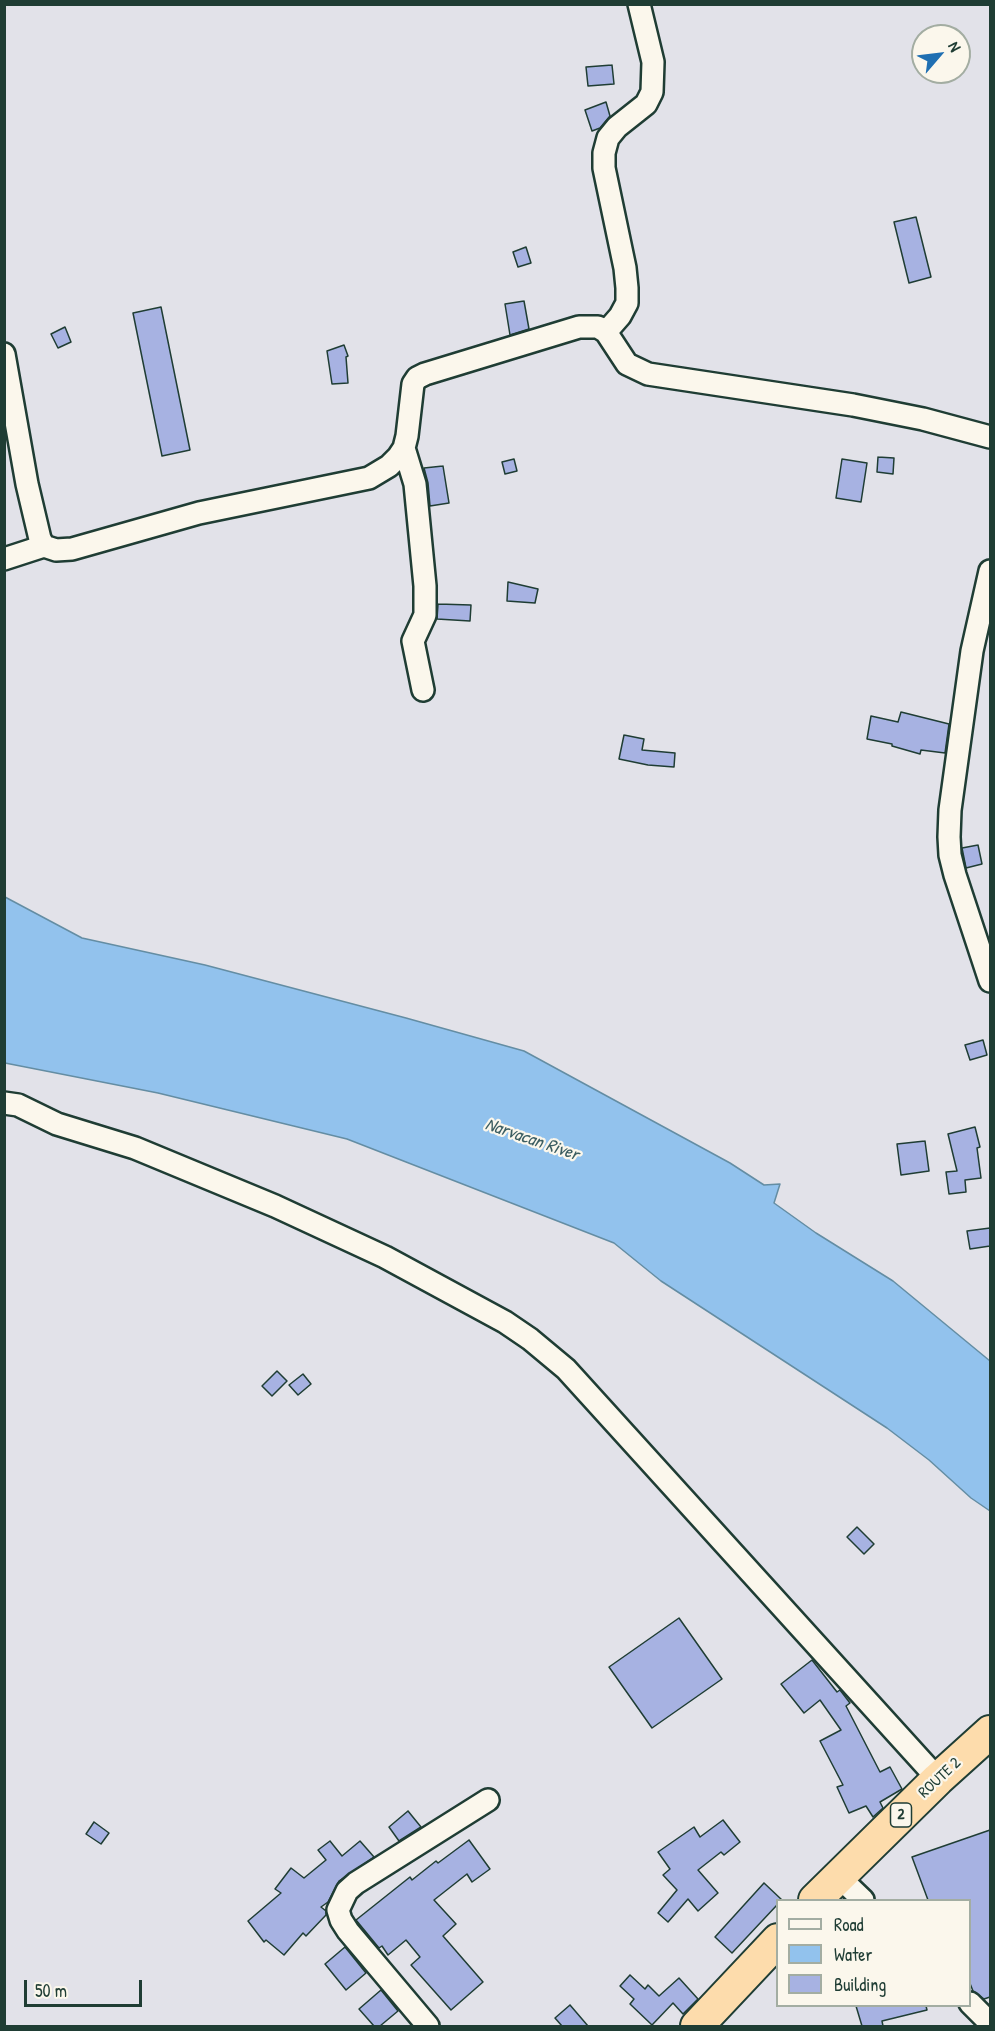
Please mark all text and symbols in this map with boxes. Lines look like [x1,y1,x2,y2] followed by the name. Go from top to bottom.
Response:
[911,24,971,84] north arrow
[943,38,967,55] text: N
[482,1114,582,1166] water label: Narvacan River
[915,1754,965,1802] street label: ROUTE 2
[890,1803,912,1827] road number: 2
[776,1899,971,2007] legend
[834,1912,864,1937] text: Road
[834,1942,872,1967] text: Water
[27,1968,146,2006] scale bar
[834,1972,886,1997] text: Building
[35,1978,67,2003] text: 50 m

